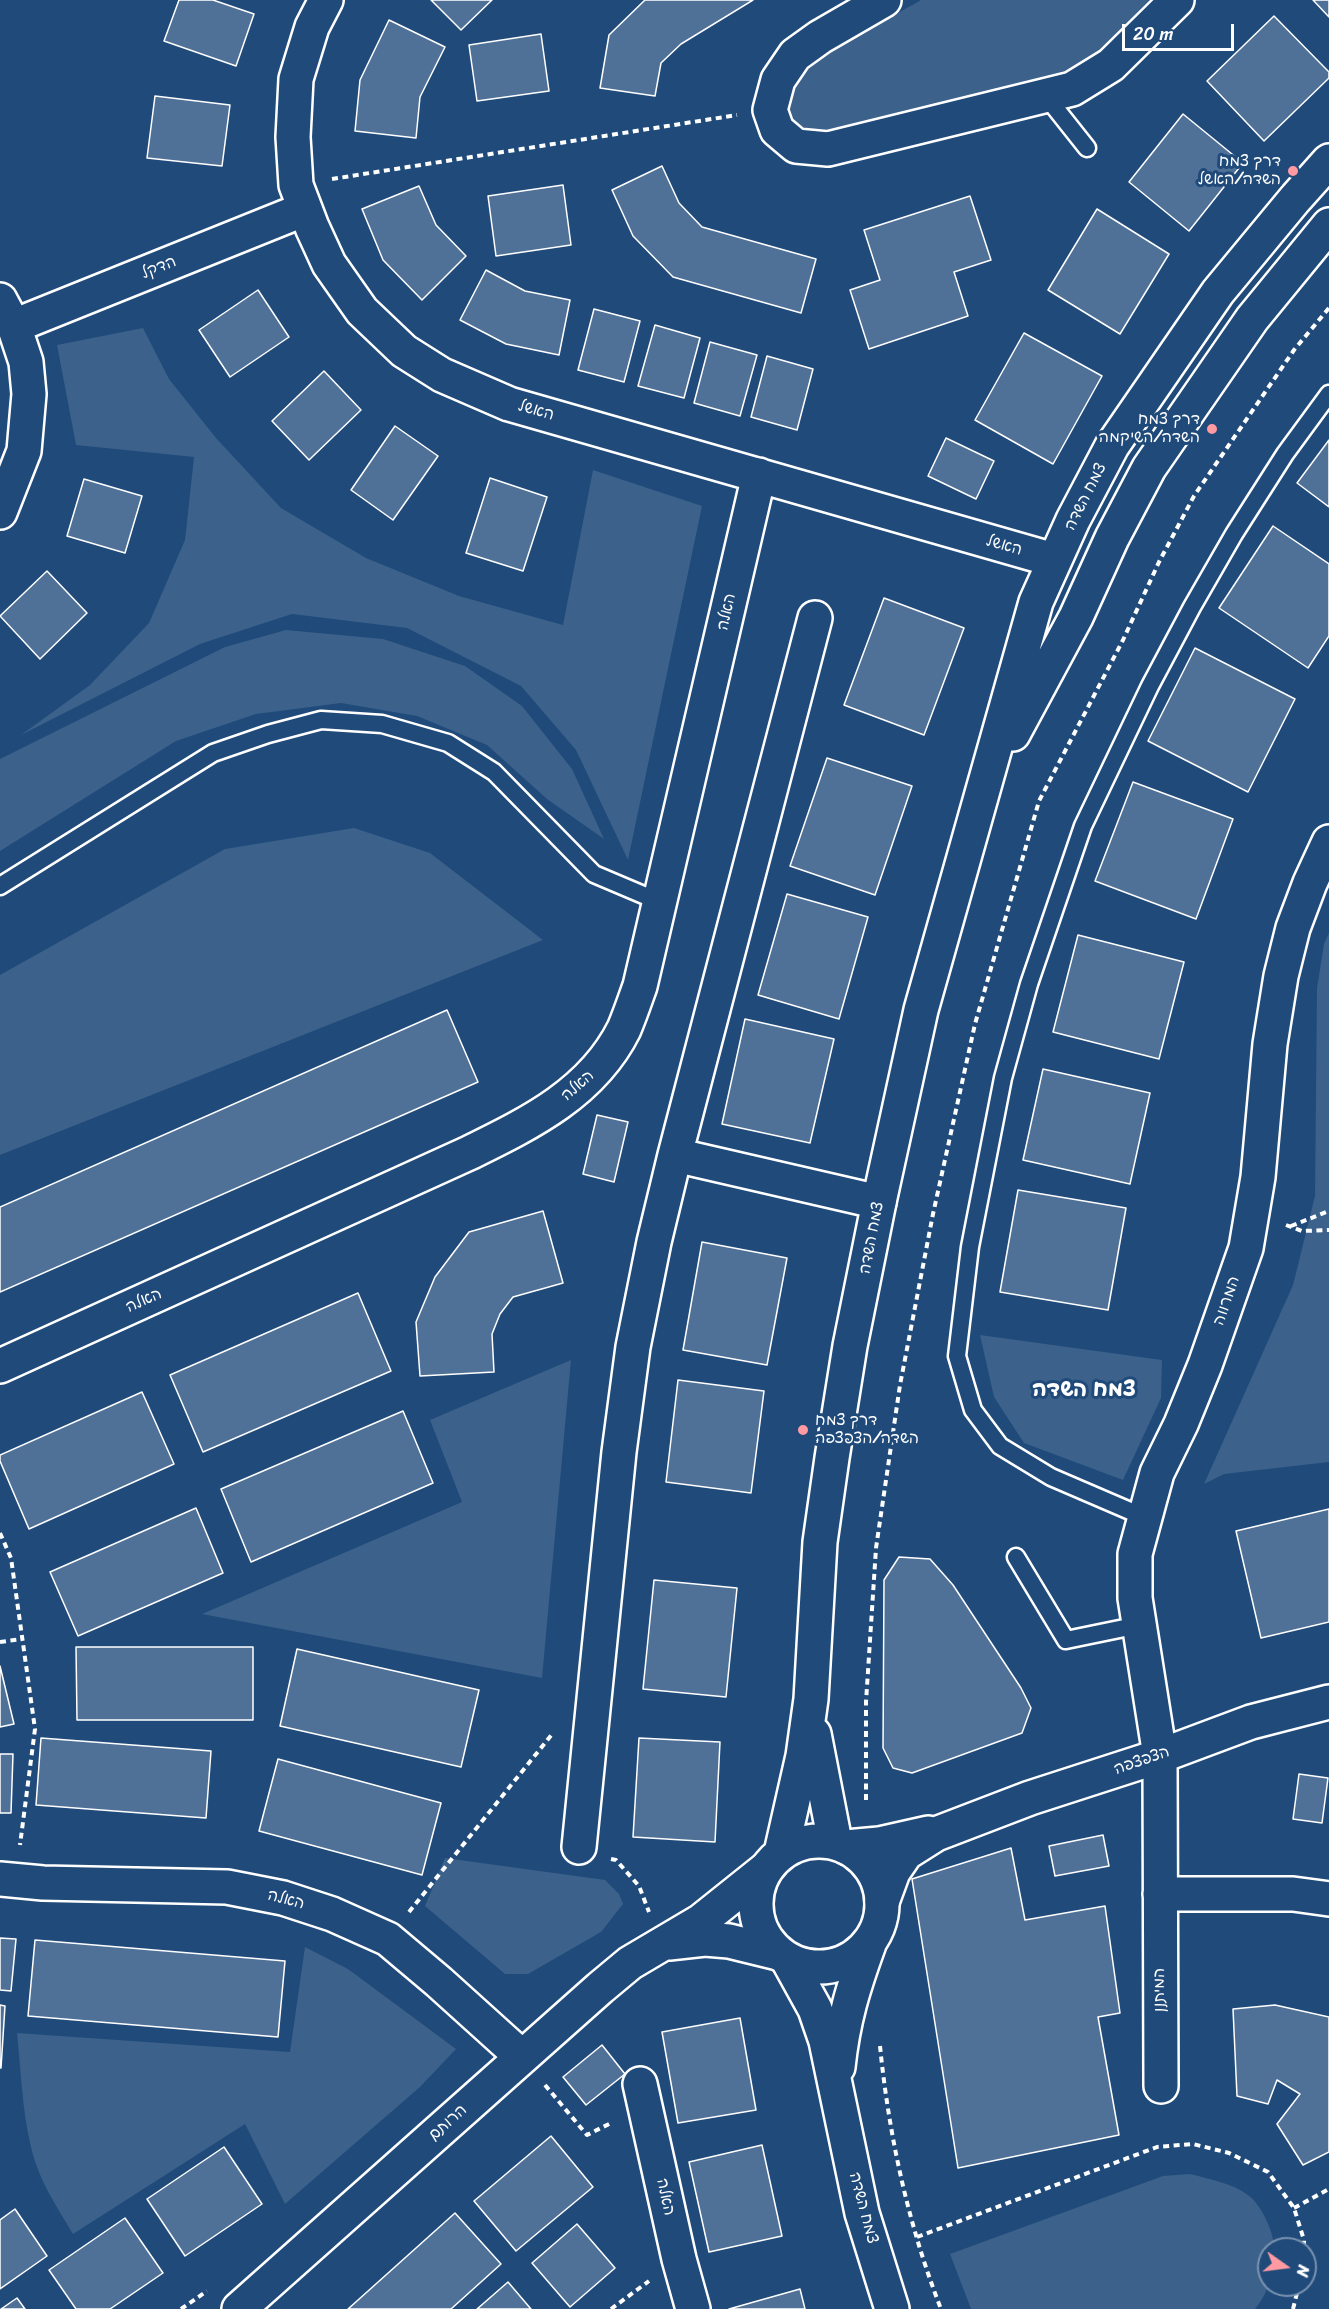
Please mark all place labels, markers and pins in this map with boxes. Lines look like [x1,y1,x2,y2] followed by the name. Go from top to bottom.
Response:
[1198,152,1281,190] place label: דרך צמח השדה/האשל
[1286,164,1300,178] marker: דרך צמח השדה/האשל
[1099,410,1200,448] place label: דרך צמח השדה/השיקמה
[1205,422,1219,436] marker: דרך צמח השדה/השיקמה
[815,1411,919,1449] place label: דרך צמח השדה/הצפצפה
[796,1423,810,1437] marker: דרך צמח השדה/הצפצפה

